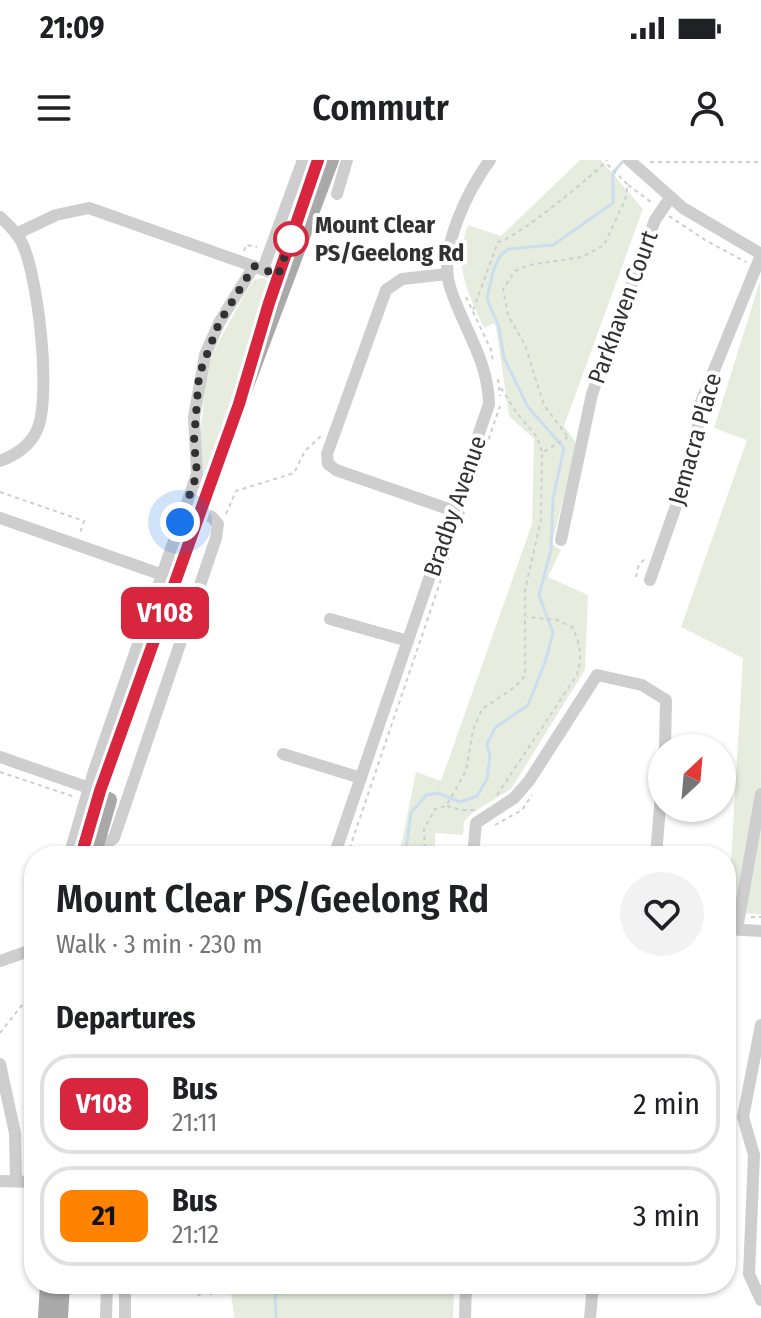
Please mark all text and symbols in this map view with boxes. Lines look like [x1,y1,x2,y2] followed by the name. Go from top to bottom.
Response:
[40,10,105,46] text: 21:09
[32,86,76,130] icon: menu
[312,86,449,130] text: Commutr
[685,86,729,130] icon: person
[315,211,464,267] place label: Mount Clear PS/Geelong Rd
[274,222,308,256] marker: Mount Clear PS/Geelong Rd
[582,227,664,387] street label: Parkhaven Court
[663,370,727,508] street label: Jemacra Place
[418,432,492,580] street label: Bradby Avenue
[160,502,200,542] your location
[109,587,221,639] line badge: V108
[137,596,193,629] text: V108
[648,734,736,822] north arrow
[648,734,736,822] map controls
[620,872,704,956] button: heart
[56,876,489,922] text: Mount Clear PS/Geelong Rd
[56,929,263,960] text: Walk · 3 min · 230 m
[56,1000,196,1036] text: Departures
[172,1071,218,1107] text: Bus
[633,1086,700,1122] text: 2 min
[76,1087,132,1120] text: V108
[172,1107,217,1138] text: 21:11
[172,1183,217,1219] text: Bus
[633,1198,700,1234] text: 3 min
[92,1199,116,1232] text: 21
[172,1219,219,1250] text: 21:12

